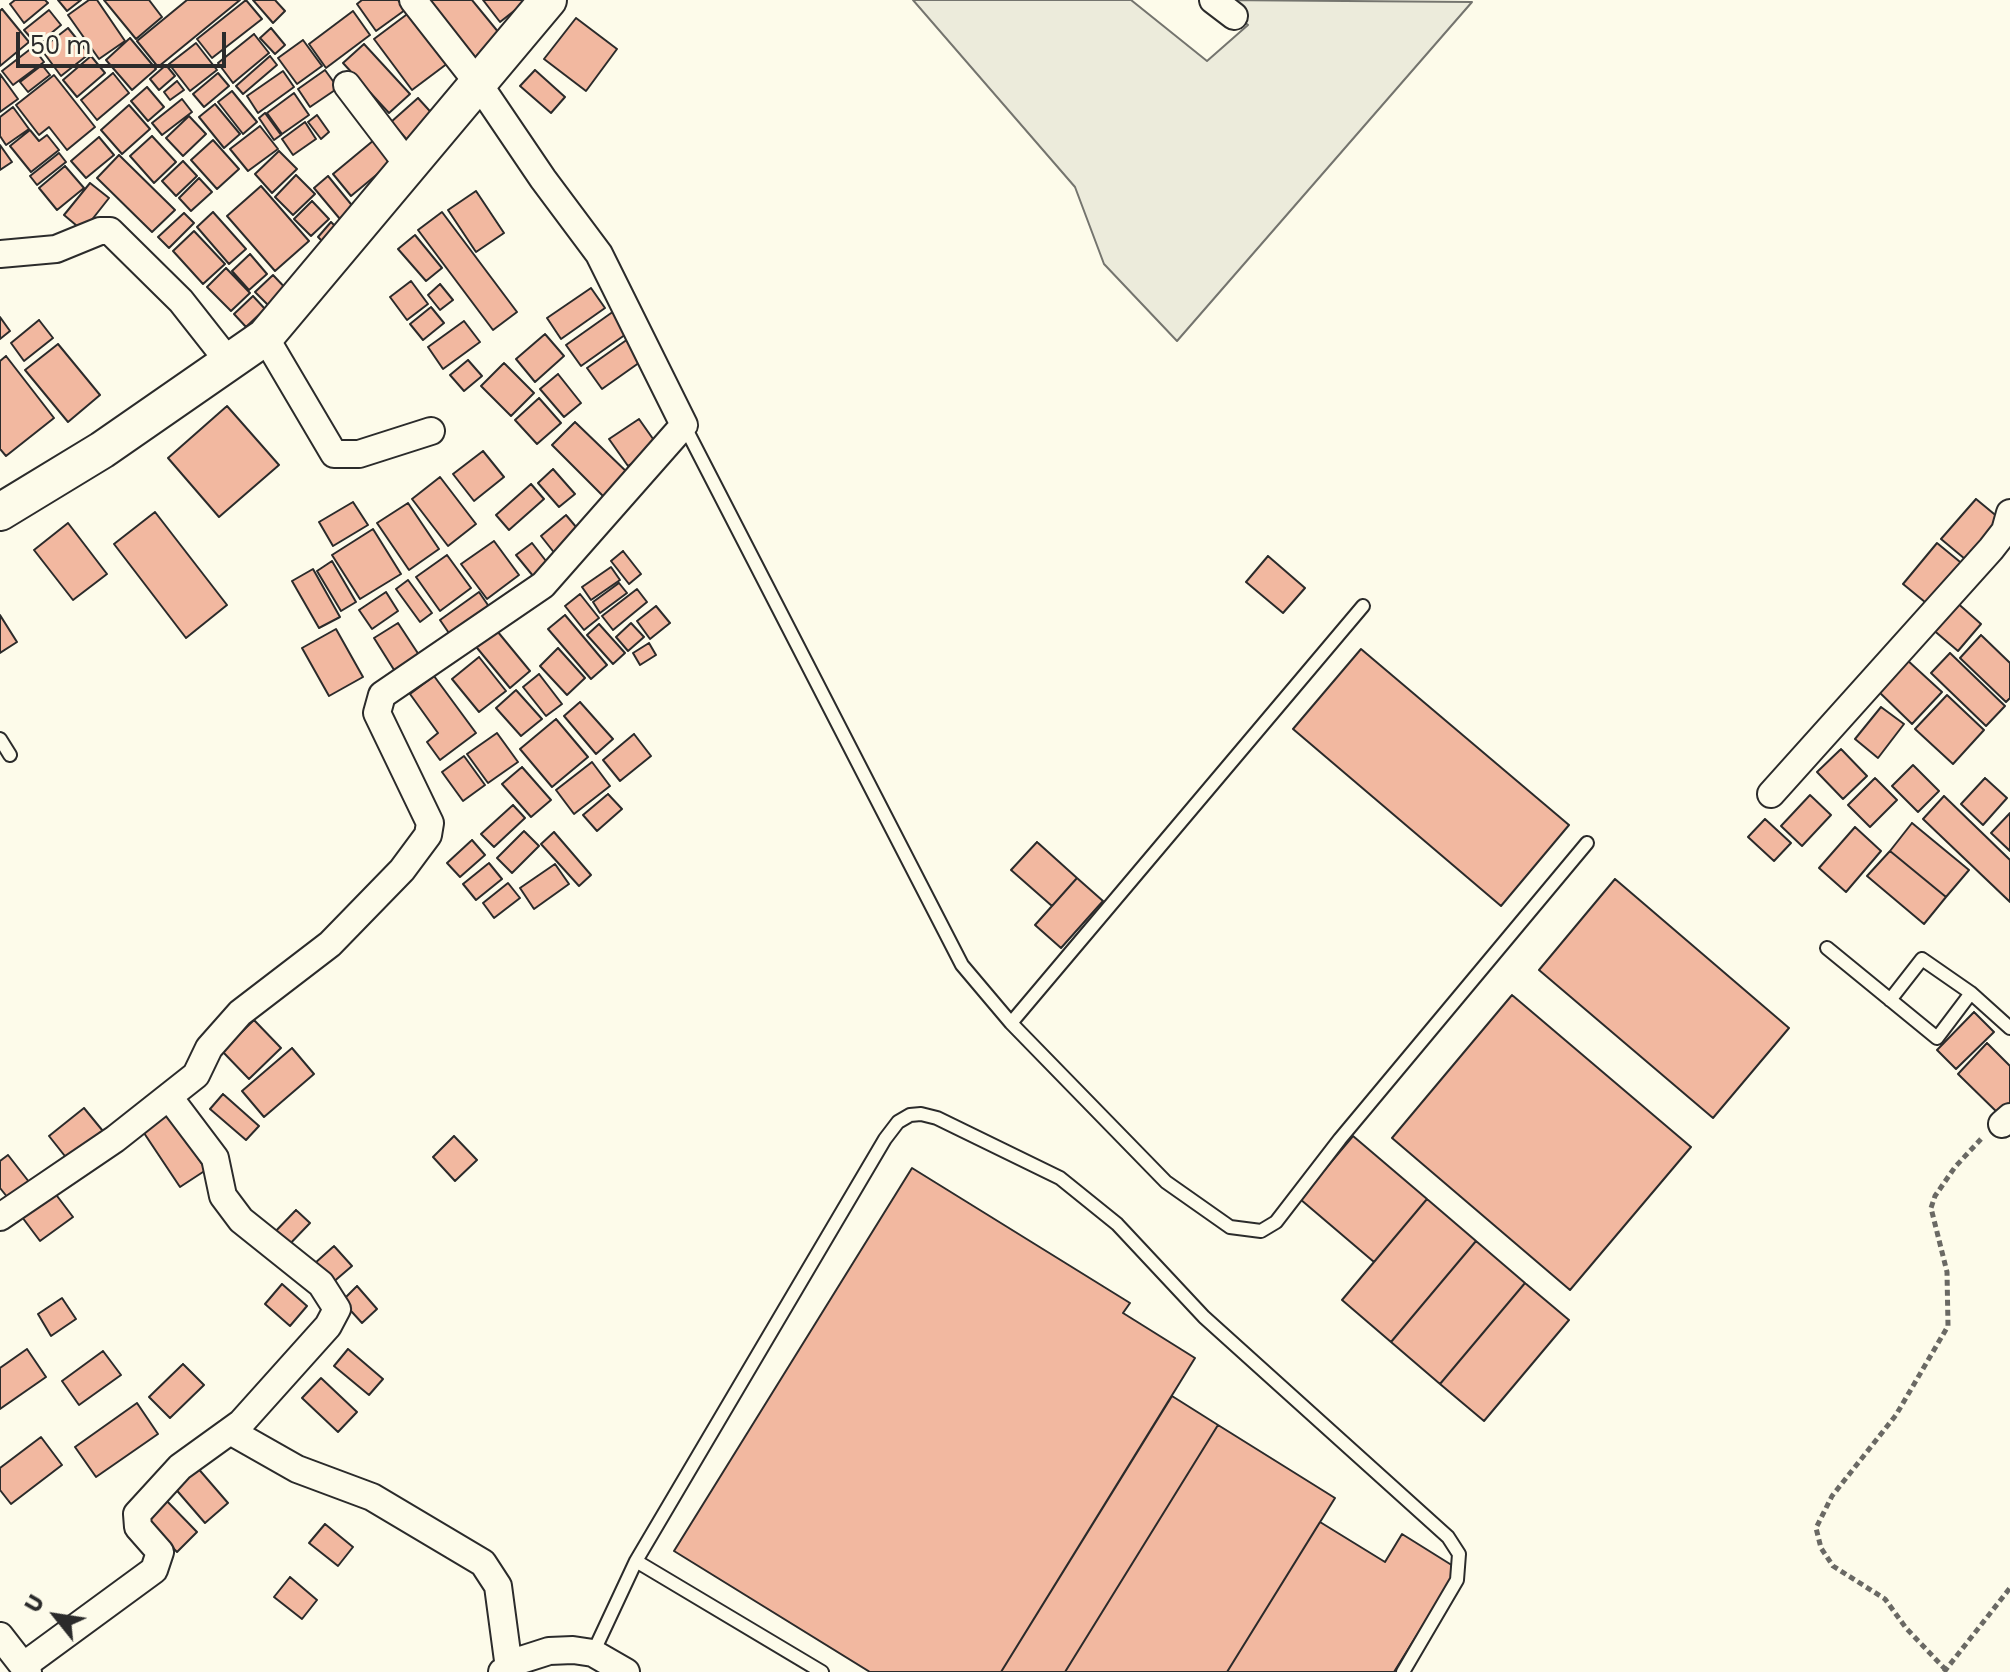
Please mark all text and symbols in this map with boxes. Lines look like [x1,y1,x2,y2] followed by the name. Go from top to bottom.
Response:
[20,16,230,66] scale bar
[30,29,91,62] text: 50 m
[16,1576,96,1656] north arrow
[17,1589,52,1618] text: U

